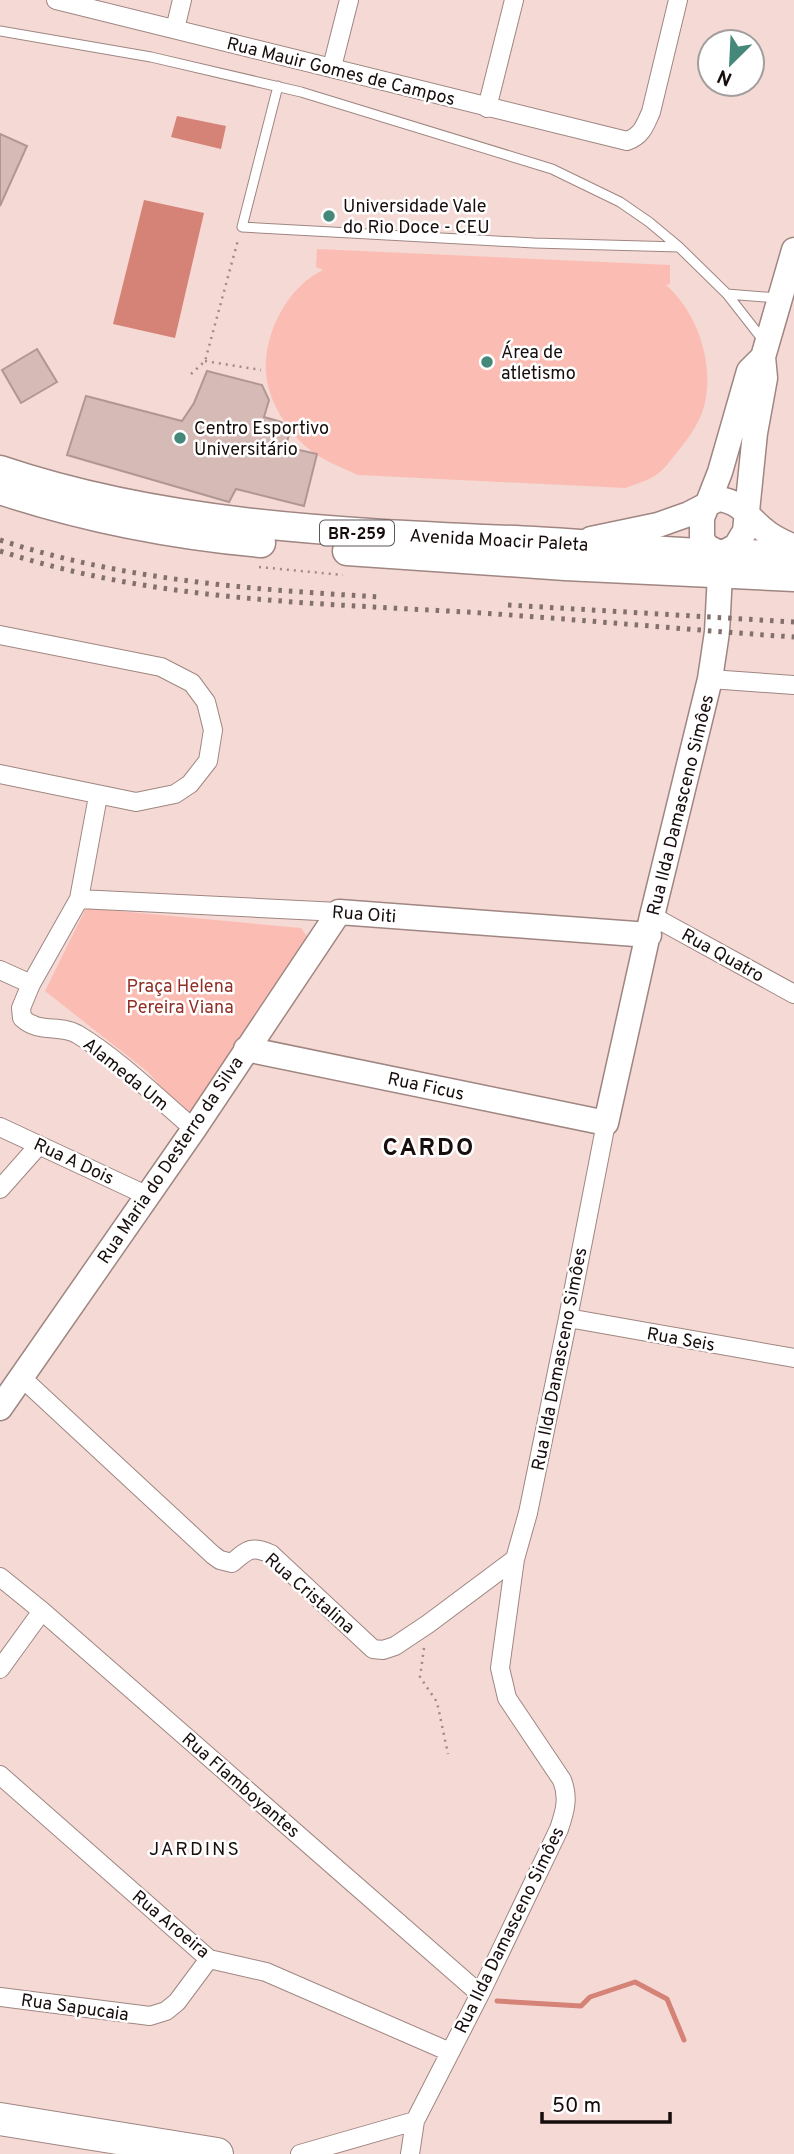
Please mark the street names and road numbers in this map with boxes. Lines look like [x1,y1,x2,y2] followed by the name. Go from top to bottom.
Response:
[224,33,457,112] street label: Rua Mauir Gomes de Campos
[320,520,394,546] road number: BR-259
[409,525,589,558] street label: Avenida Moacir Paleta
[643,692,720,918] street label: Rua Ilda Damasceno Simôes
[331,902,397,929] street label: Rua Oiti
[677,924,768,988] street label: Rua Quatro
[78,1034,173,1117] street label: Alameda Um
[93,1053,249,1269] street label: Rua Maria do Desterro da Silva
[385,1068,466,1107] street label: Rua Ficus
[30,1134,117,1191] street label: Rua A Dois
[528,1246,593,1473] street label: Rua Ilda Damasceno Simôes
[645,1323,717,1358] street label: Rua Seis
[259,1549,359,1640] street label: Rua Cristalina
[176,1729,304,1844] street label: Rua Flamboyantes
[450,1824,570,2038] street label: Rua Ilda Damasceno Simôes
[126,1886,214,1964] street label: Rua Aroeira
[19,1990,130,2027] street label: Rua Sapucaia

